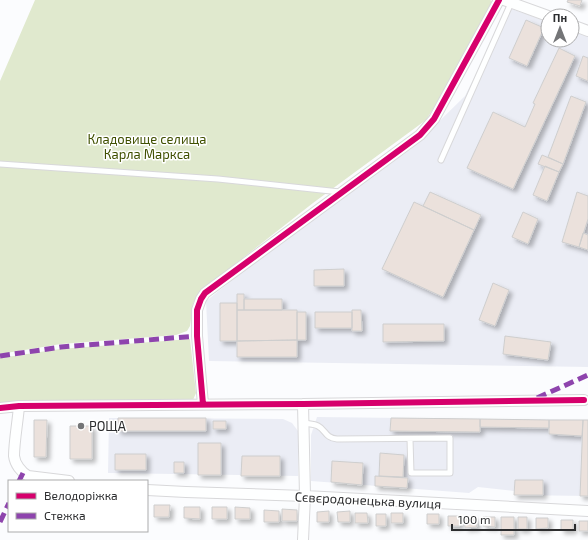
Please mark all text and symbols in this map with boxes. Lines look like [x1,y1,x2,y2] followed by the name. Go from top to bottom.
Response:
[540,8,580,48] north arrow
[553,11,567,24] text: Пн
[87,131,207,162] park label: Кладовище селища Карла Маркса
[89,418,126,434] place label: РОЩА
[76,421,86,431] marker: РОЩА
[8,480,148,532] legend
[44,488,118,502] text: Велодоріжка
[294,488,442,512] street label: Сєвєродонецька вулиця
[452,506,575,532] scale bar
[44,508,86,522] text: Стежка
[458,512,490,526] text: 100 m

